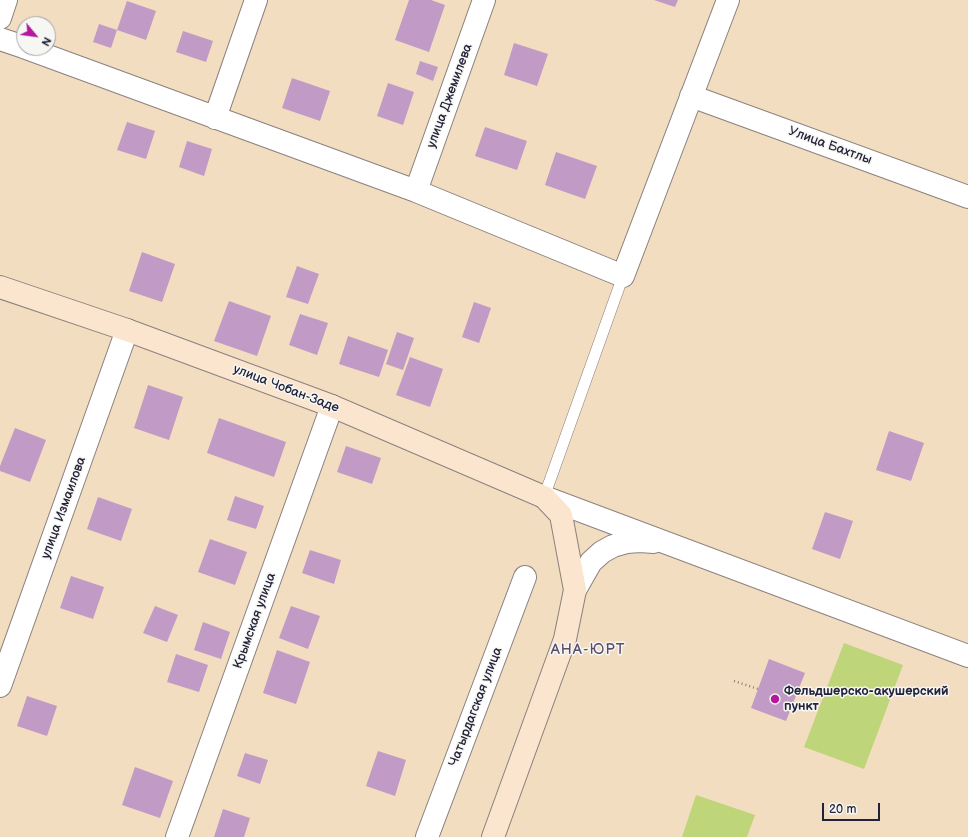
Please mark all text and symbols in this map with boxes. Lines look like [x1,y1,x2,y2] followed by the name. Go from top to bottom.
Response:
[16,16,56,56] north arrow
[38,35,54,48] text: N
[424,42,476,150] street label: улица Джемилева
[786,124,874,168] street label: Улица Бахтлы
[231,362,341,416] street label: улица Чобан-Заде
[38,455,90,561] street label: улица Измаилова
[230,571,280,671] street label: Крымская улица
[551,641,625,659] district label: АНА-ЮРТ
[446,645,506,769] street label: Чатырдагская улица
[784,684,949,715] place label: Фельдшерско-акушерский пункт
[769,693,781,705] marker: Фельдшерско-акушерский пункт
[824,795,882,821] scale bar
[829,802,856,817] text: 20 m

